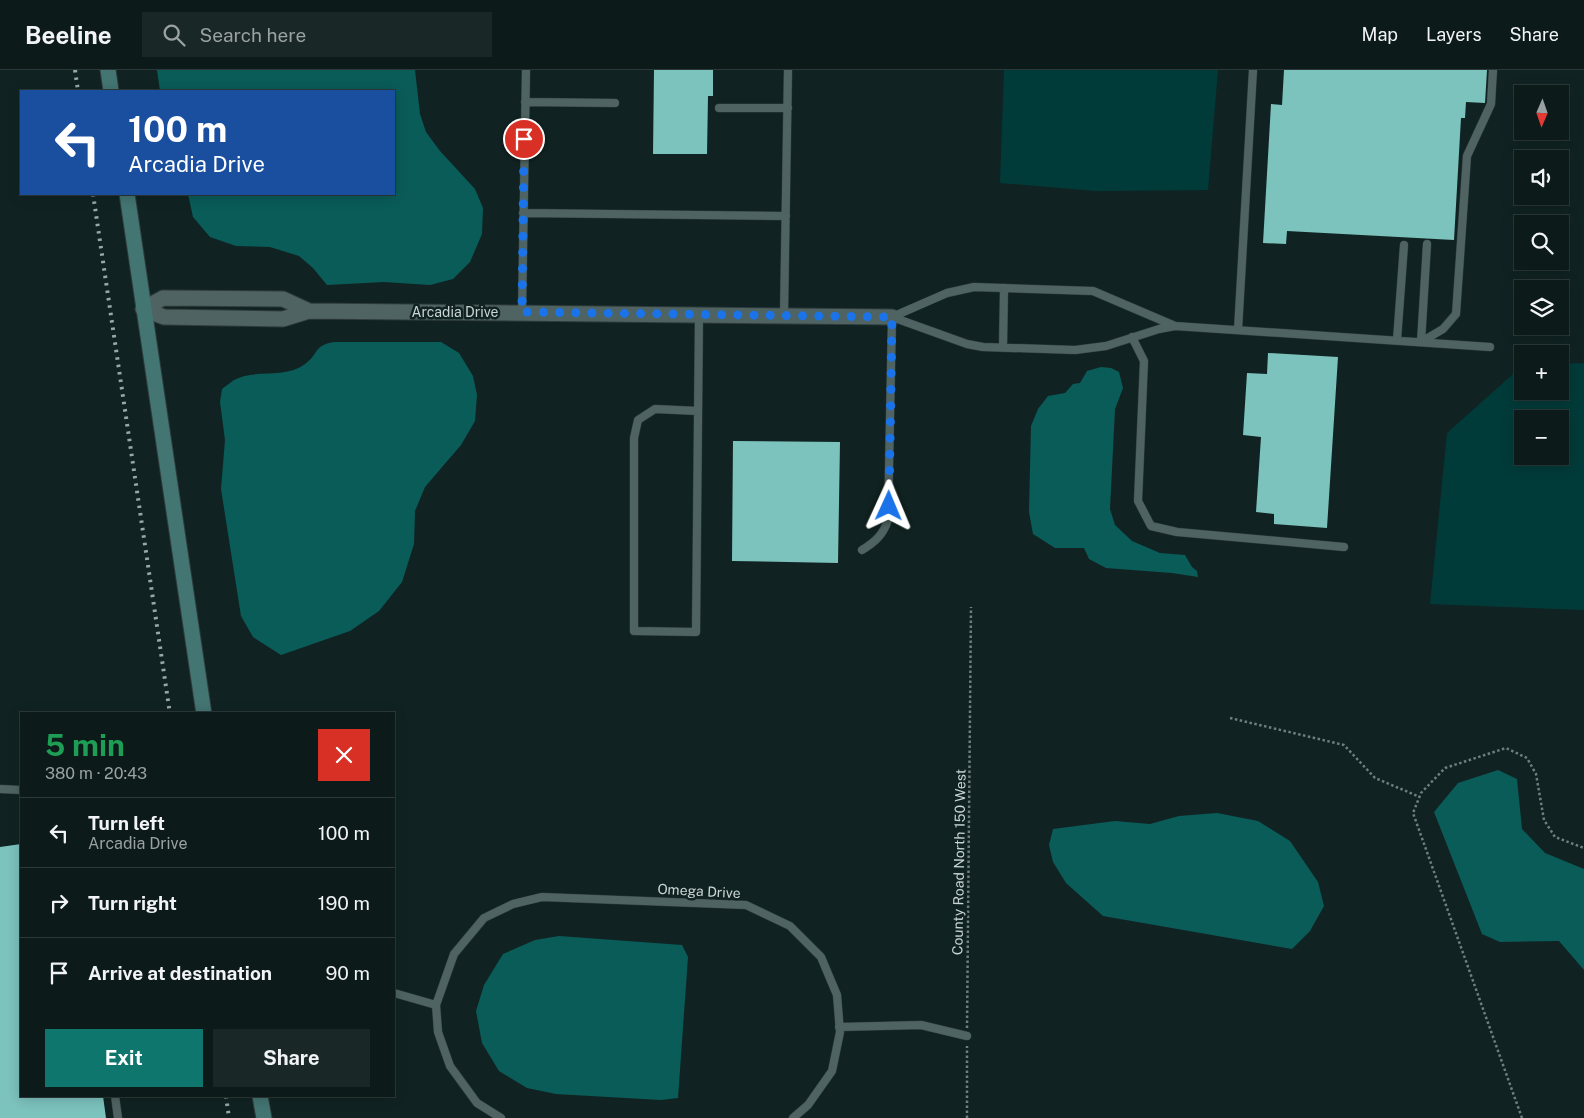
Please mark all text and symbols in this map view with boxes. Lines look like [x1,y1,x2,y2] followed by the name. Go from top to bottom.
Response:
[142,12,492,57] search box
[25,21,112,49] text: Beeline
[160,21,188,49] icon: search
[200,24,306,46] text: Search here
[1362,24,1398,45] text: Map
[1426,24,1482,45] text: Layers
[1510,24,1559,45] text: Share
[1514,85,1569,140] north arrow
[1514,85,1569,465] map controls
[128,109,227,150] text: 100 m
[45,110,110,175] icon: left
[503,118,545,160] pin
[510,125,538,153] icon: arrive
[1514,150,1569,205] button: sound
[128,151,265,177] text: Arcadia Drive
[1514,215,1569,270] button: search
[1514,280,1569,335] button: layers
[411,304,499,320] street label: Arcadia Drive
[1514,345,1569,400] button: +
[1514,410,1569,465] button: −
[862,479,914,531] position arrow
[45,727,125,763] text: 5 min
[318,729,370,781] button: close
[45,764,147,783] text: 380 m · 20:43
[949,769,969,955] street label: County Road North 150 West
[88,812,165,834] text: Turn left
[45,819,73,847] icon: left
[318,822,370,844] text: 100 m
[88,834,188,853] text: Arcadia Drive
[657,881,741,901] street label: Omega Drive
[45,889,73,917] icon: right
[88,892,177,914] text: Turn right
[318,892,370,914] text: 190 m
[45,959,73,987] icon: arrive
[88,962,272,984] text: Arrive at destination
[326,962,370,984] text: 90 m
[45,1029,203,1087] button: Exit
[213,1029,370,1087] button: Share

